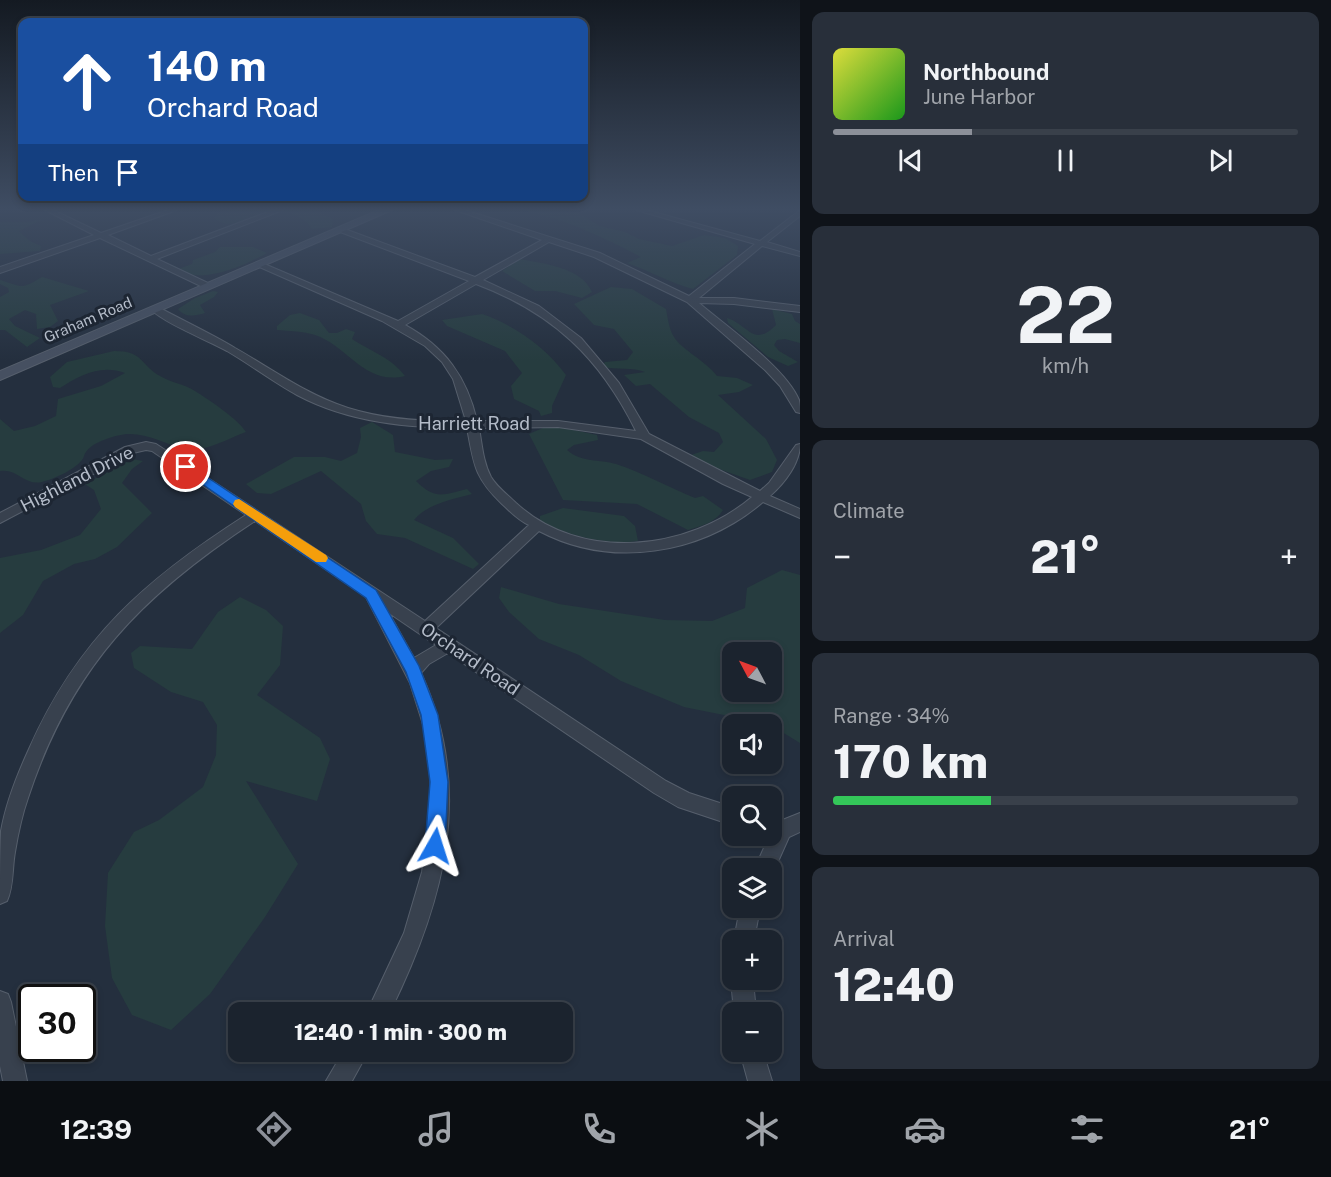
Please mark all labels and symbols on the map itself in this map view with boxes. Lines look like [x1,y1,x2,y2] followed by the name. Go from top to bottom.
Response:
[41,293,134,346] street label: Graham Road
[418,413,530,434] street label: Harriett Road
[17,441,137,516] street label: Highland Drive
[160,441,211,492] pin
[417,618,524,699] street label: Orchard Road
[722,642,782,702] north arrow
[403,814,467,878] position arrow
[18,984,96,1062] speed limit sign: 30

